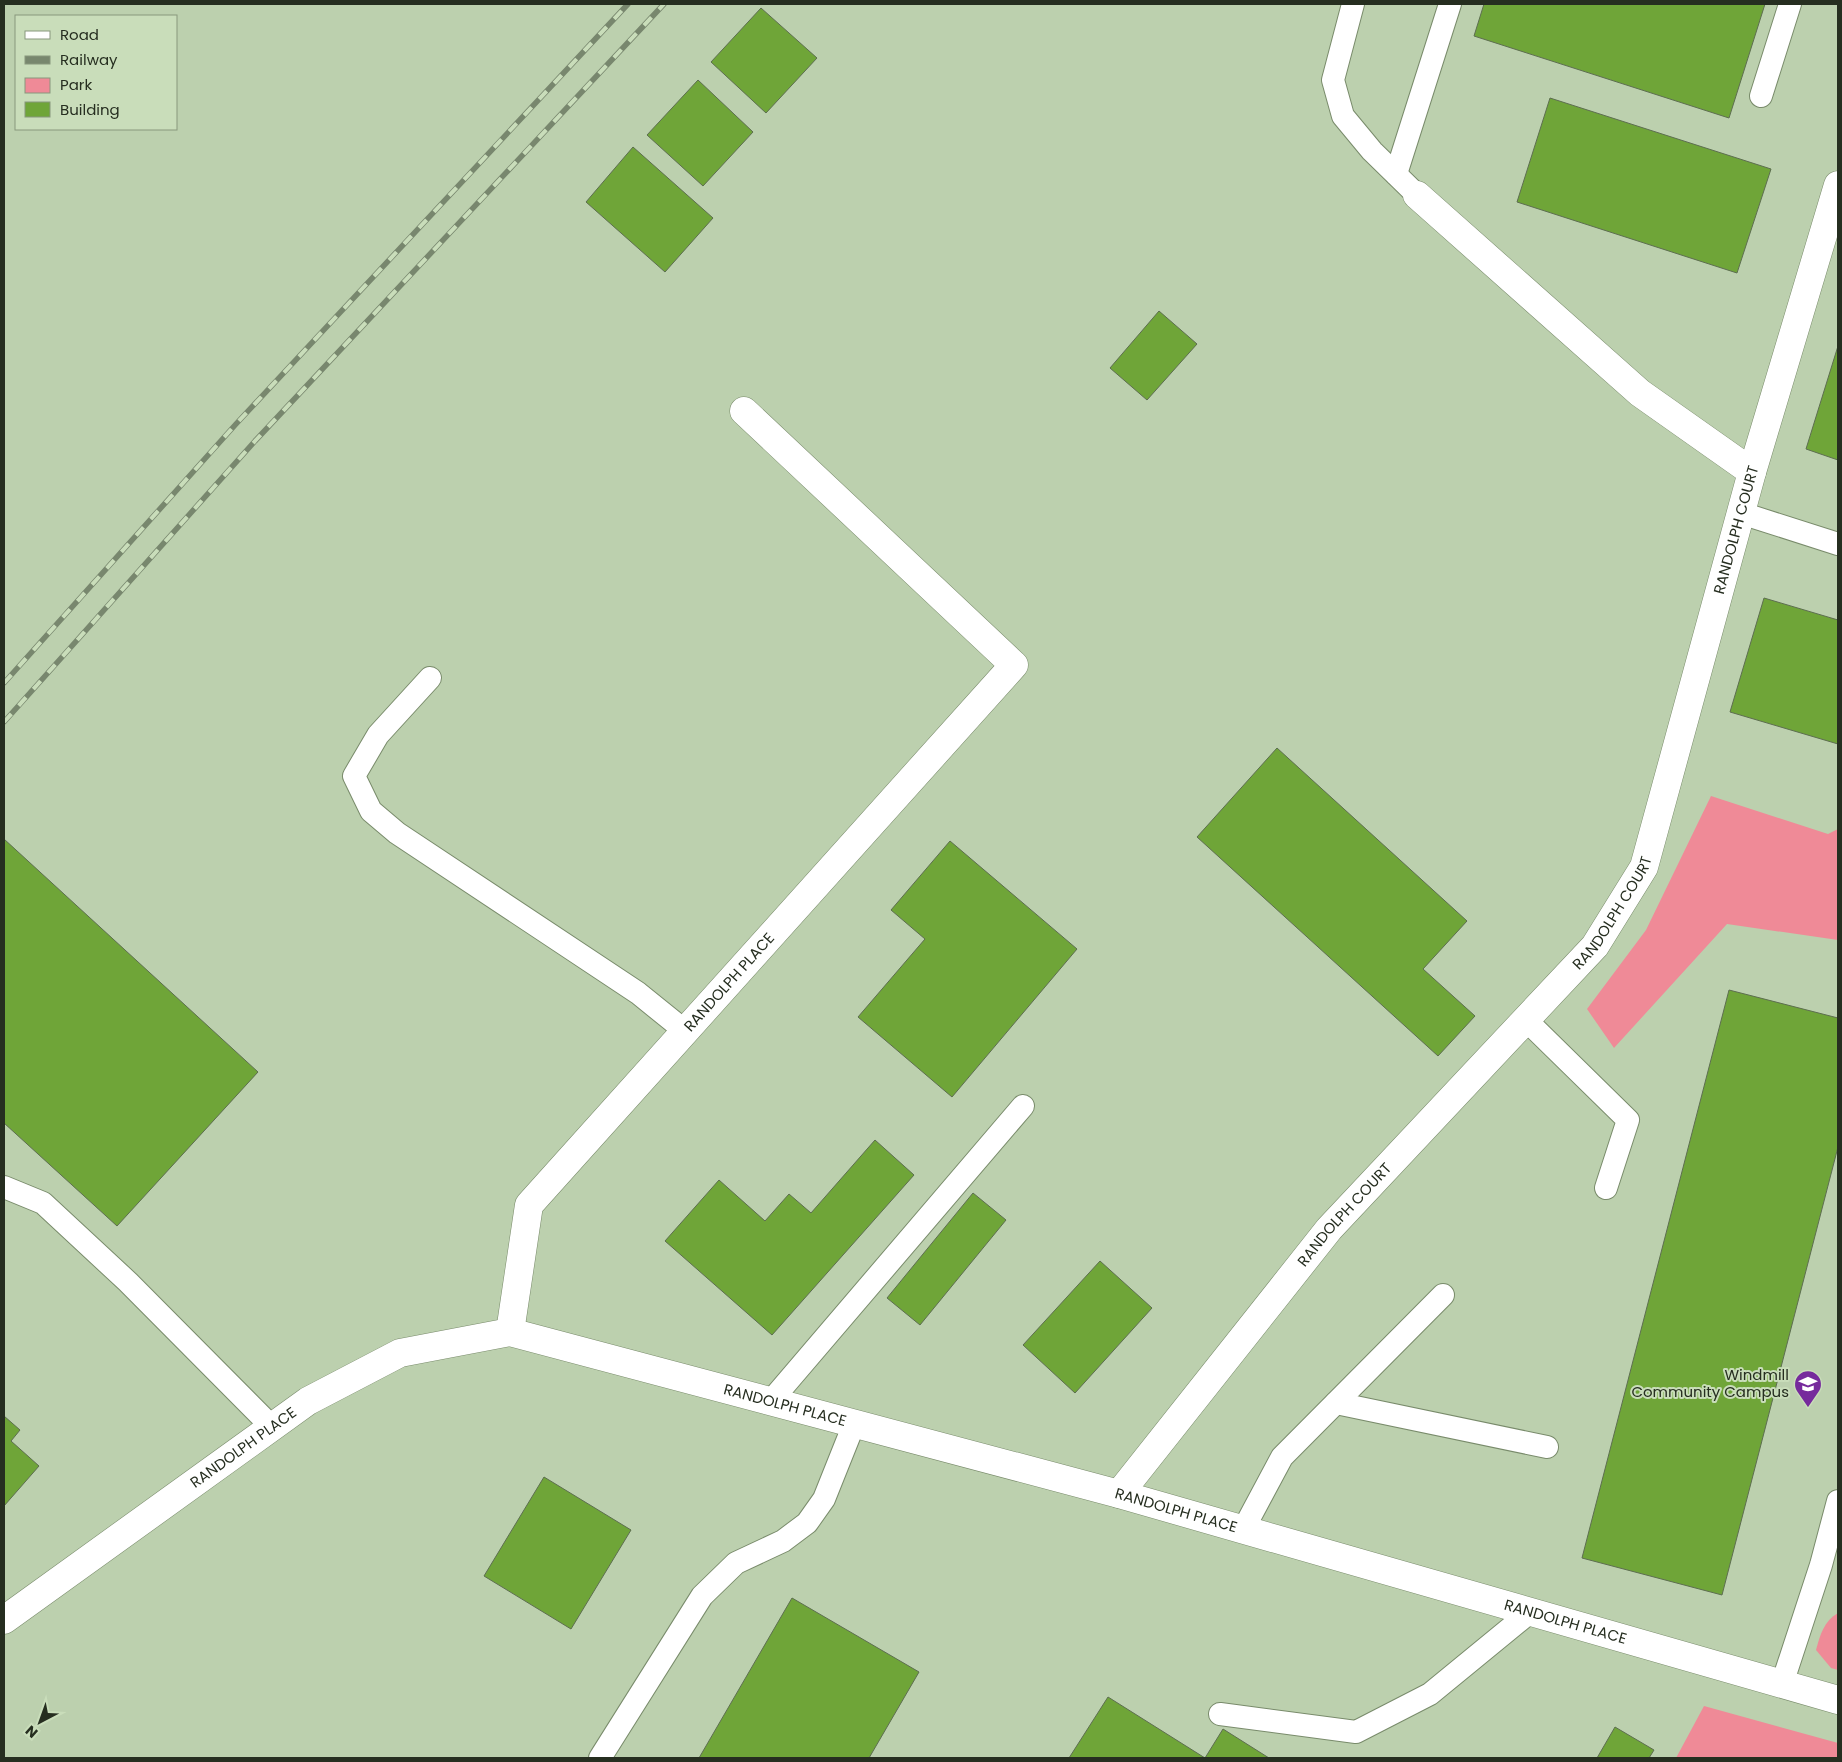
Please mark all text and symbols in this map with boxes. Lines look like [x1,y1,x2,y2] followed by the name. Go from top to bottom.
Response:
[15,15,178,130] legend
[60,24,99,45] text: Road
[60,49,118,70] text: Railway
[60,74,92,95] text: Park
[60,99,120,120] text: Building
[1708,463,1763,596] street label: RANDOLPH COURT
[1567,854,1656,974] street label: RANDOLPH COURT
[679,928,779,1036] street label: RANDOLPH PLACE
[1292,1158,1396,1271] street label: RANDOLPH COURT
[1631,1364,1789,1402] place label: Windmill Community Campus
[1793,1369,1823,1408] school or university icon: Windmill Community Campus
[721,1378,849,1431] street label: RANDOLPH PLACE
[186,1402,300,1493] street label: RANDOLPH PLACE
[1113,1482,1240,1537] street label: RANDOLPH PLACE
[1502,1594,1629,1649] street label: RANDOLPH PLACE
[15,1697,65,1747] north arrow
[21,1721,42,1743] text: N

